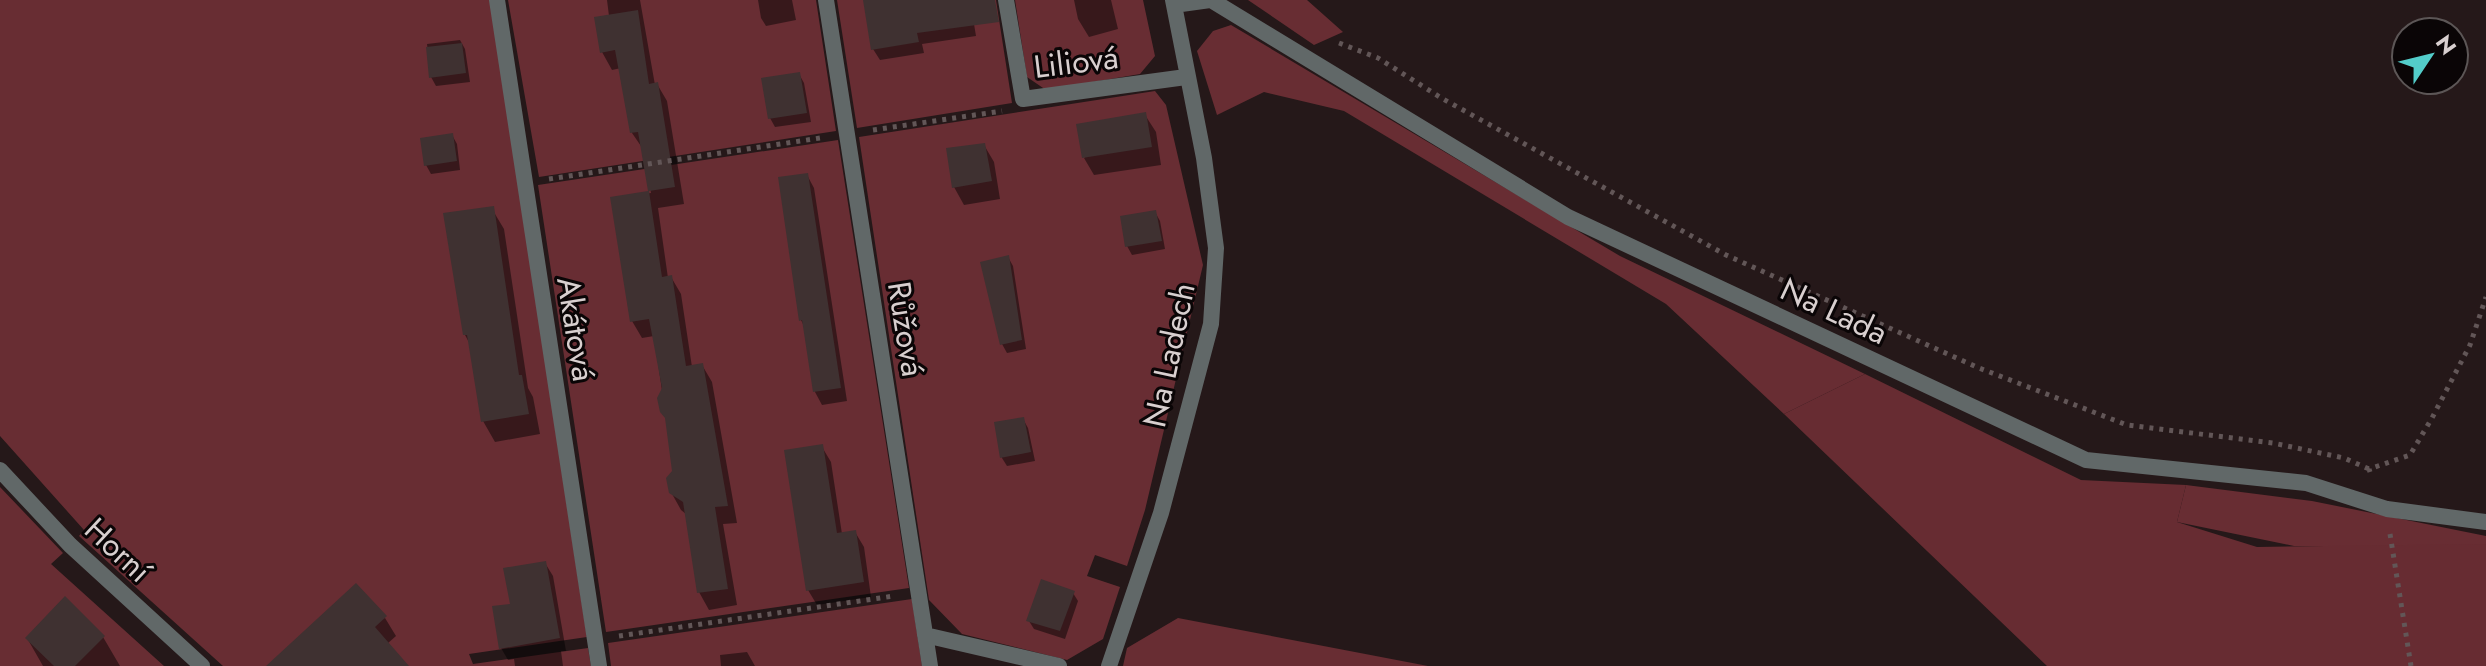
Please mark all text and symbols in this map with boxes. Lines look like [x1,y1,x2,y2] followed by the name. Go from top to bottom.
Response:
[2390,16,2470,96] north arrow
[2428,28,2464,61] text: N
[1031,34,1121,90] street label: Liliová
[1773,266,1895,356] street label: Na Lada
[545,274,607,384] street label: Akátová
[876,278,936,380] street label: Růžová
[1131,279,1207,431] street label: Na Ladech
[74,507,163,594] street label: Horní

